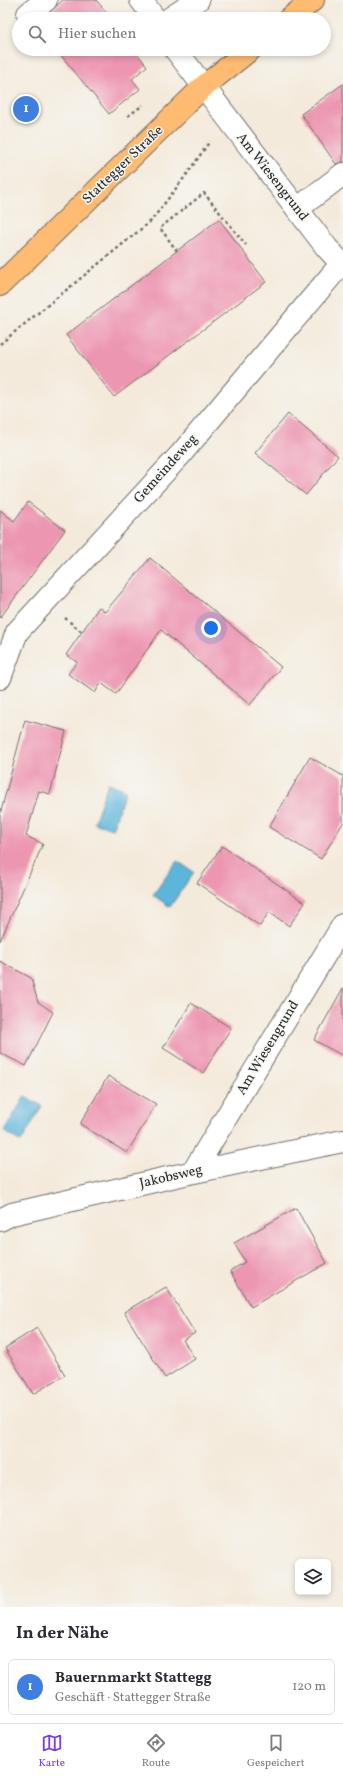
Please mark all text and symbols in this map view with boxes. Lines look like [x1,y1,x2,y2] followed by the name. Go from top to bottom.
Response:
[12,12,331,56] search box
[26,23,48,45] icon: search
[58,24,136,45] text: Hier suchen
[13,94,39,124] pin: 1
[78,121,168,209] street label: Stattegger Straße
[231,129,313,225] street label: Am Wiesengrund
[130,430,202,508] street label: Gemeindeweg
[201,618,221,638] your location
[232,997,304,1099] street label: Am Wiesengrund
[138,1161,204,1193] street label: Jakobsweg
[295,1559,331,1595] map controls
[295,1559,331,1595] button: layers
[16,1622,109,1645] text: In der Nähe
[55,1668,212,1689] text: Bauernmarkt Stattegg
[27,1678,33,1696] text: 1
[292,1678,326,1696] text: 120 m
[55,1689,211,1707] text: Geschäft · Stattegger Straße
[38,1732,65,1771] tab: Karte
[142,1732,170,1771] tab: Route
[247,1732,305,1771] tab: Gespeichert

